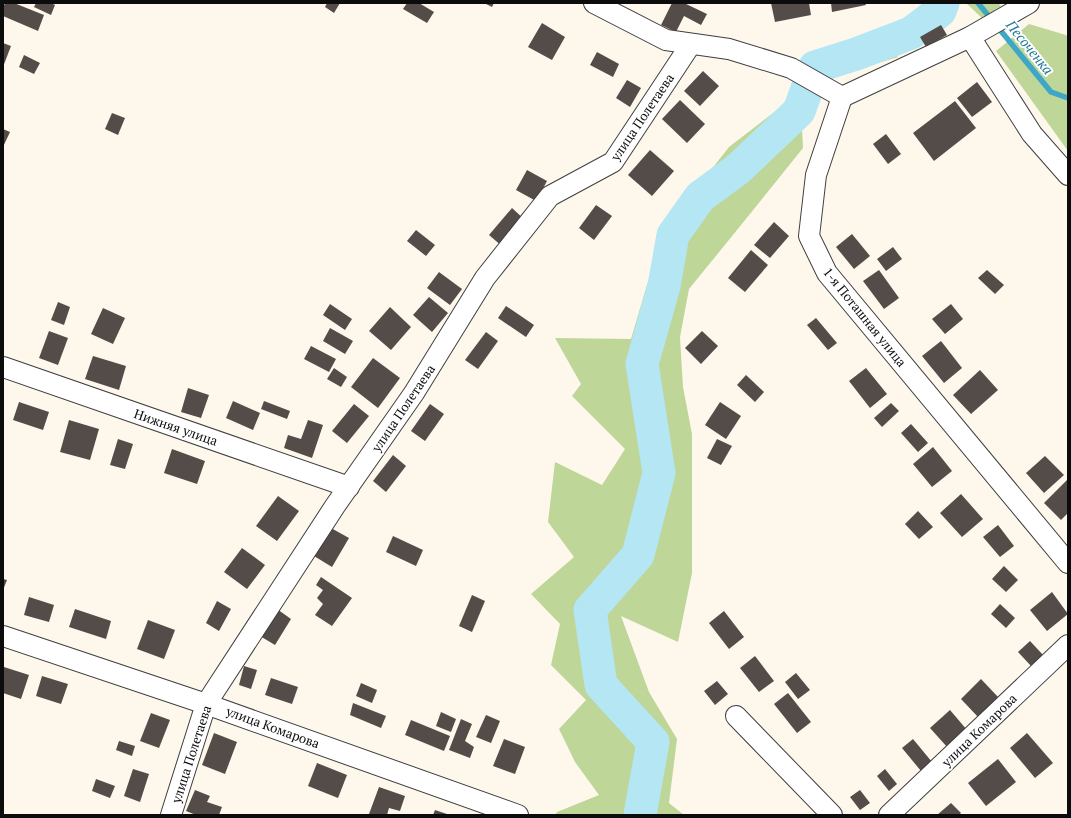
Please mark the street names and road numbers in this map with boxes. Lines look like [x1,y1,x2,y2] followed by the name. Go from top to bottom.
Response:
[606,69,678,165] street label: улица Полетаева
[819,264,911,371] street label: 1-я Поташная улица
[367,360,439,456] street label: улица Полетаева
[132,404,221,450] street label: Нижняя улица
[937,689,1021,771] street label: улица Комарова
[223,701,323,752] street label: улица Комарова
[166,702,215,806] street label: улица Полетаева

